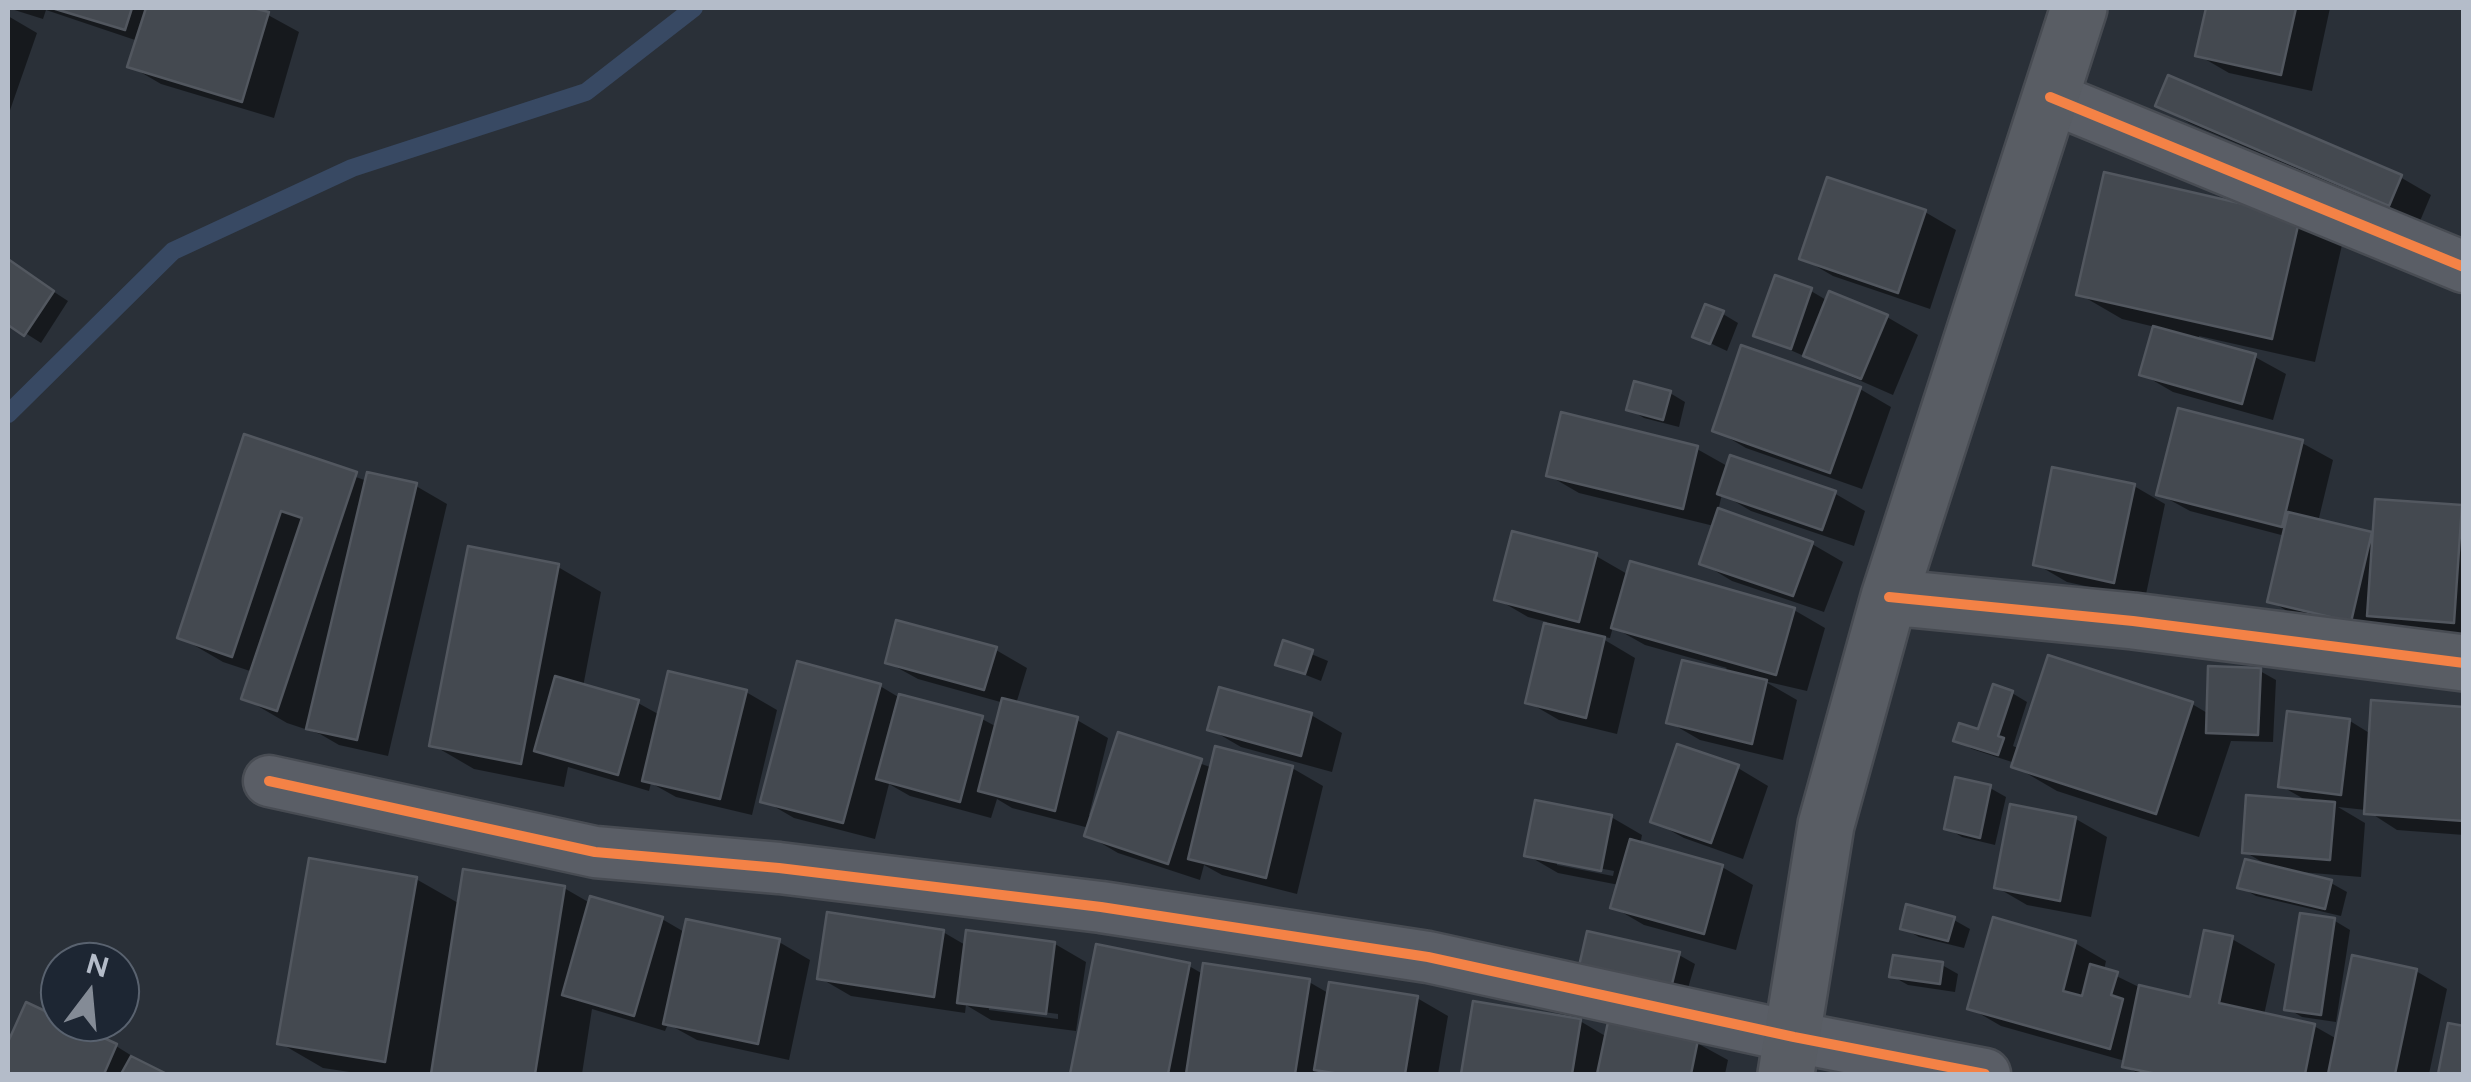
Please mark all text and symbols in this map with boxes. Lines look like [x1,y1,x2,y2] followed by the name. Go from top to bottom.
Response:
[40,942,140,1042] north arrow
[83,946,113,984] text: N

